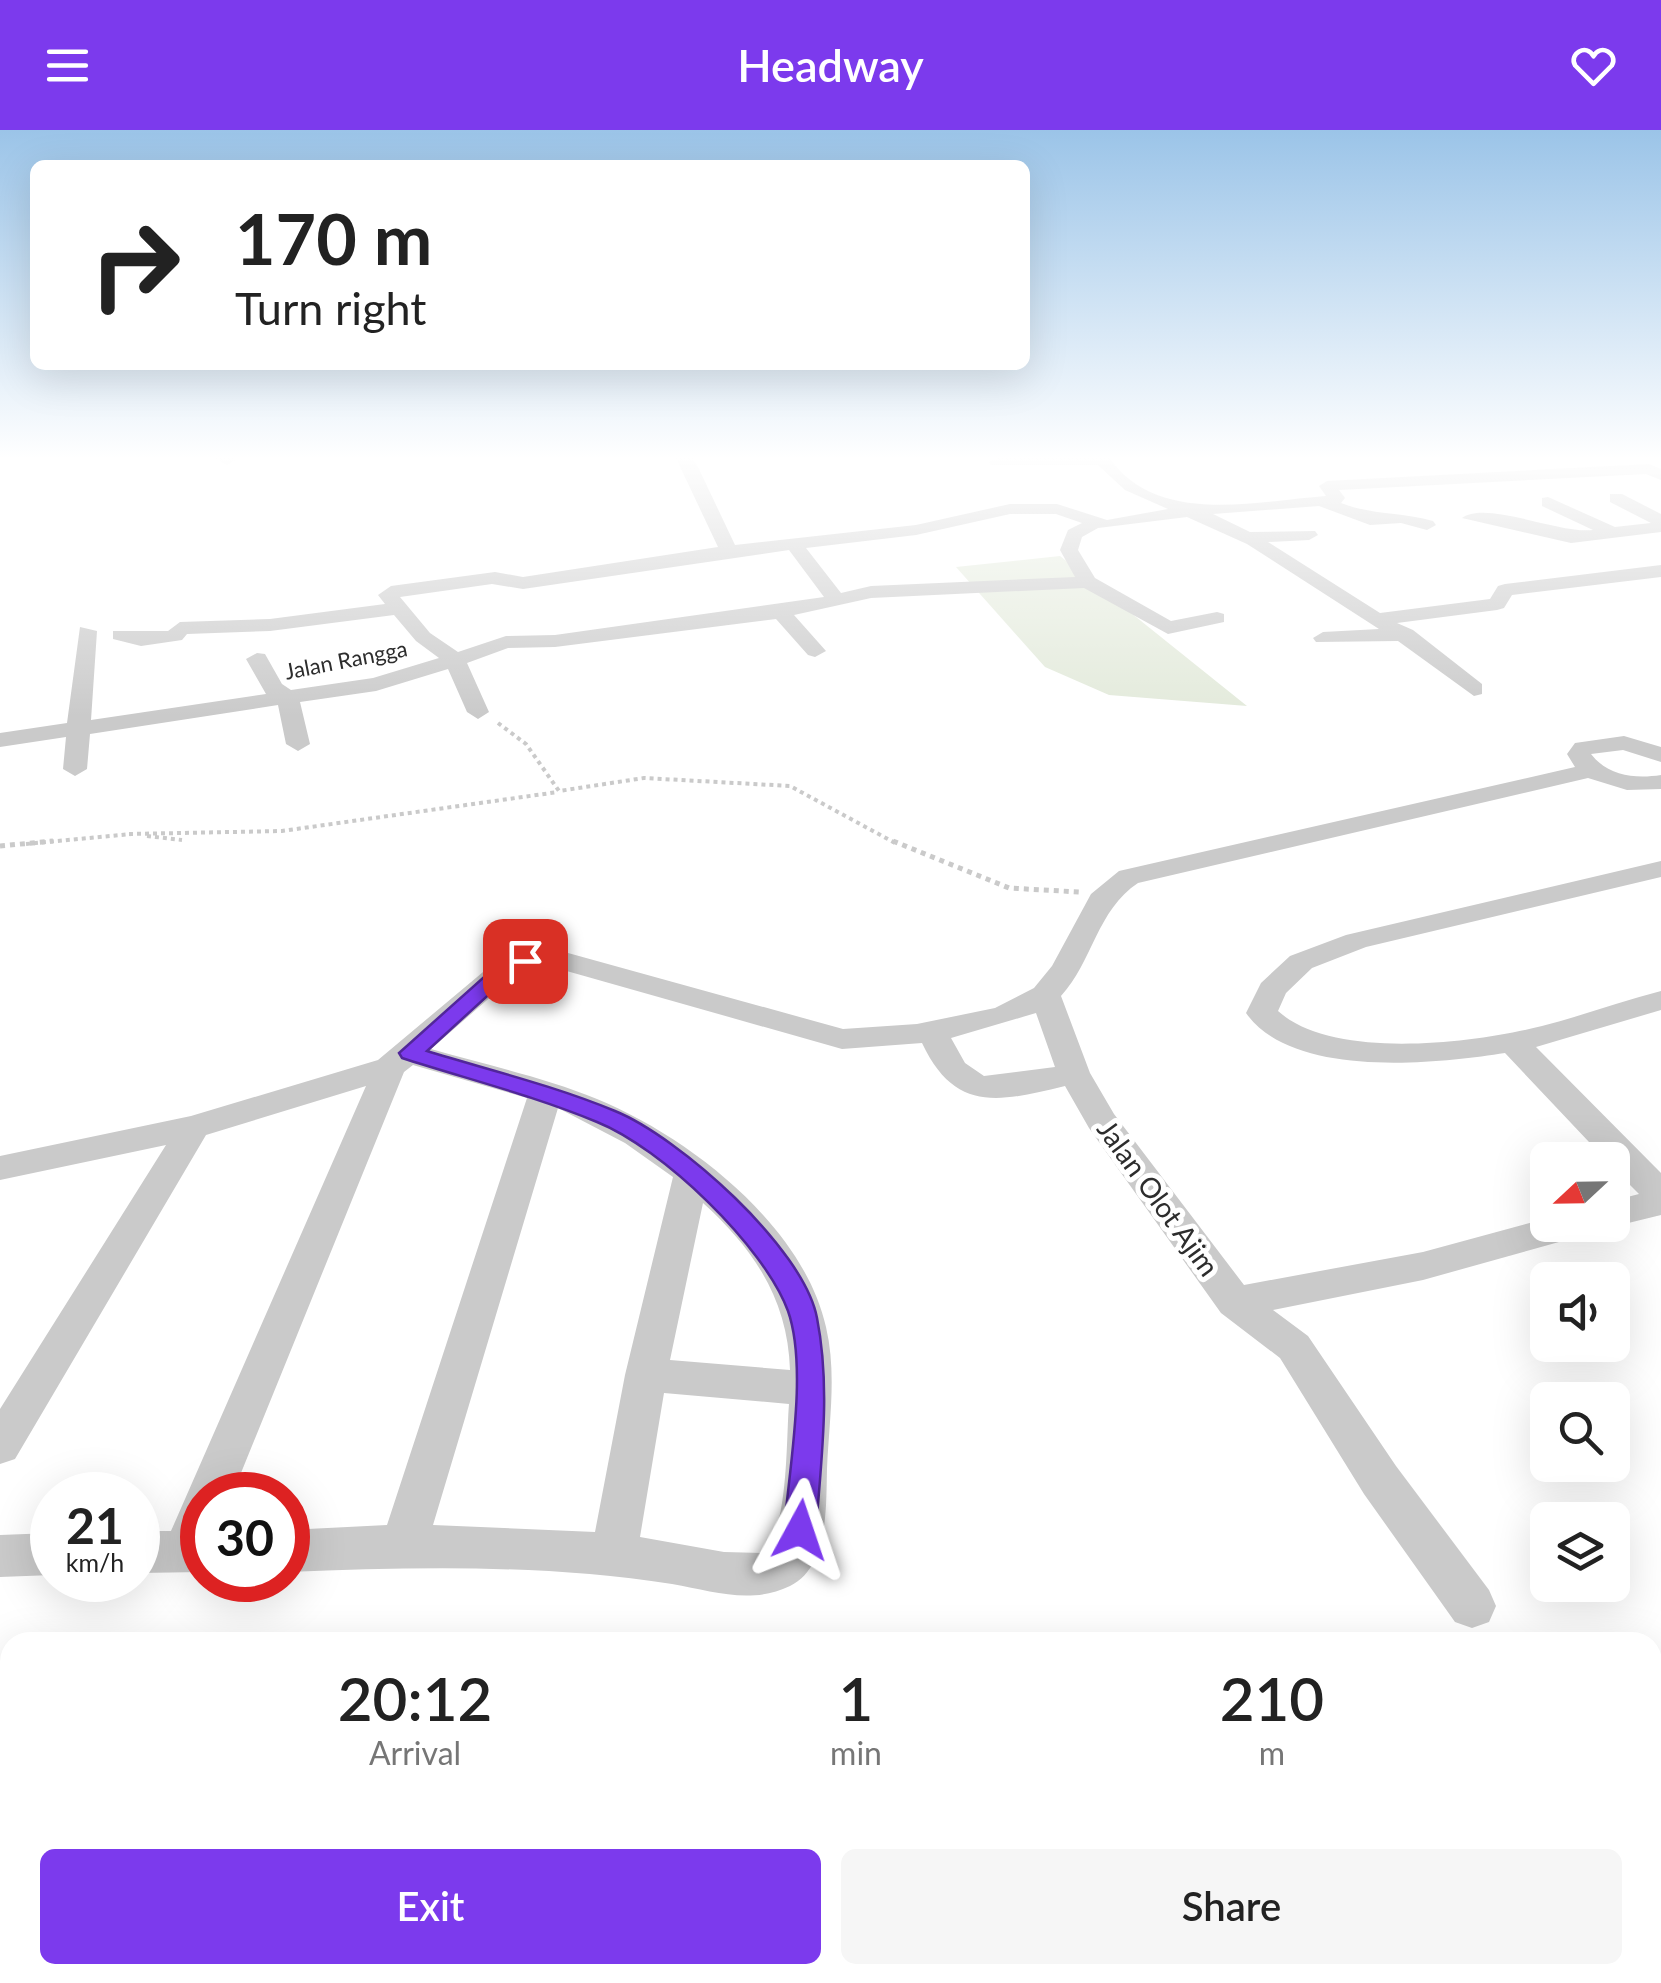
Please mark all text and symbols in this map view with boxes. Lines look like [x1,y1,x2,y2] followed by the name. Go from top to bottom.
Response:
[40,38,95,93] icon: menu
[737,38,924,92] text: Headway
[1566,38,1621,93] icon: heart
[235,196,432,280] text: 170 m
[70,200,200,330] icon: right
[235,281,426,335] text: Turn right
[282,634,410,685] street label: Jalan Rangga
[483,919,568,1004] pin
[498,934,553,989] icon: arrive
[1091,1113,1227,1282] street label: Jalan Olot Ajim
[1530,1142,1630,1242] north arrow
[1530,1142,1630,1602] map controls
[1530,1262,1630,1362] button: sound
[1530,1382,1630,1482] button: search
[180,1472,310,1602] speed limit sign: 30
[748,1478,852,1582] position arrow
[66,1495,124,1555] text: 21
[1530,1502,1630,1602] button: layers
[66,1547,124,1577] text: km/h
[338,1662,492,1734] text: 20:12
[839,1662,873,1734] text: 1
[1220,1662,1324,1734] text: 210
[369,1733,461,1772] text: Arrival
[830,1733,882,1772] text: min
[1259,1733,1285,1772] text: m
[40,1849,821,1964] button: Exit
[841,1849,1622,1964] button: Share

